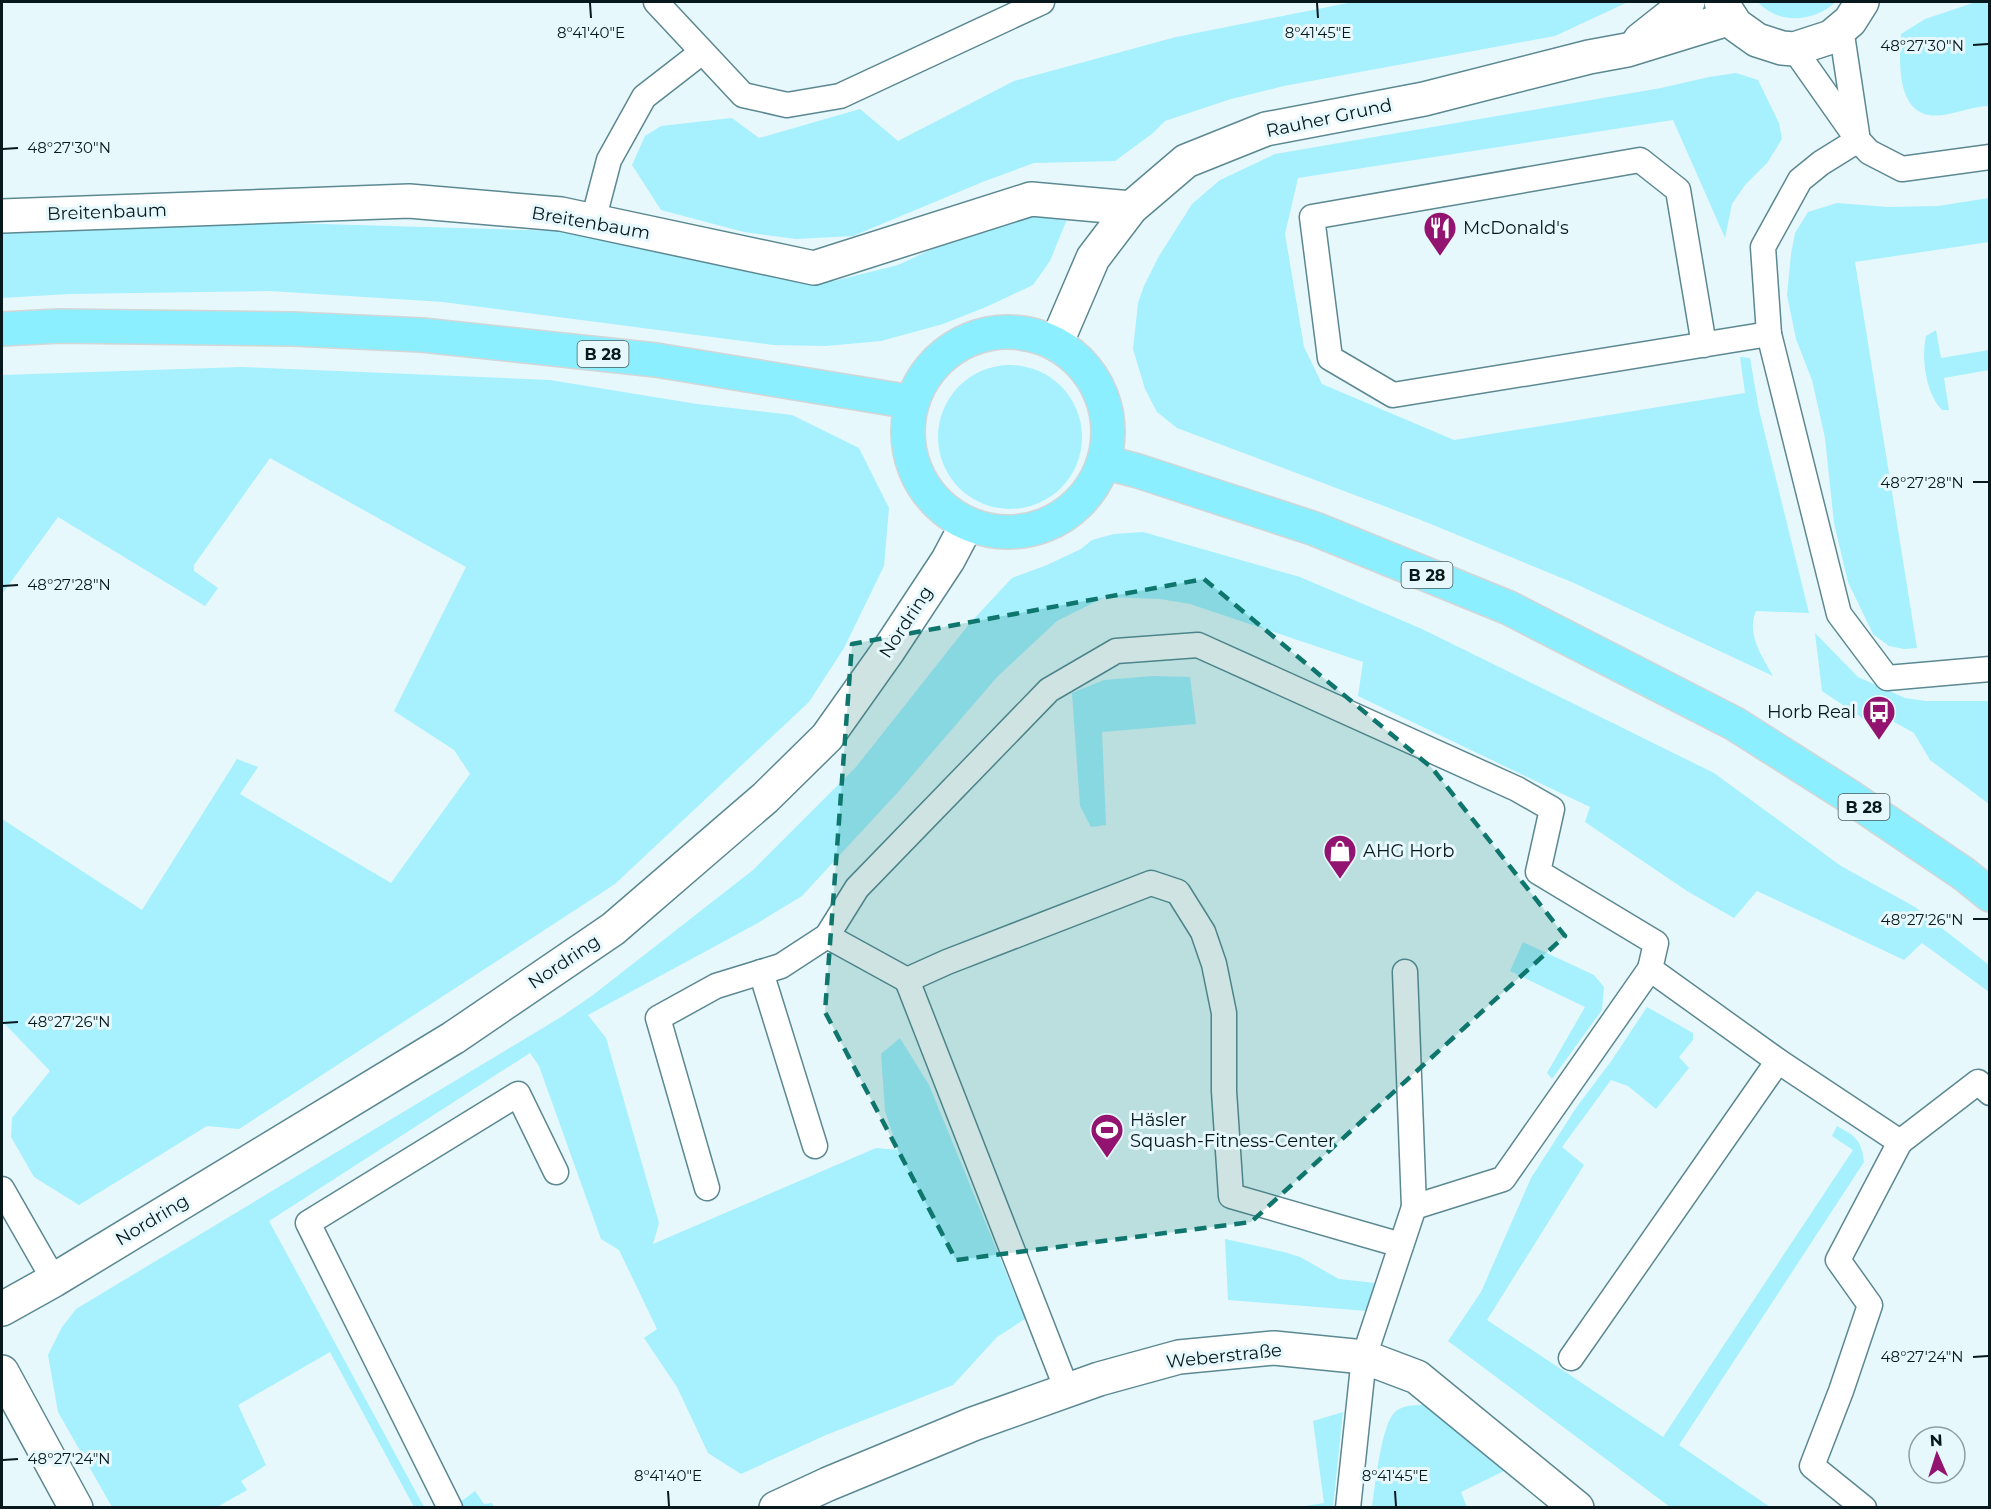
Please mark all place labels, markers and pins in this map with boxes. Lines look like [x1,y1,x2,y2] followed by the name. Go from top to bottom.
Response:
[1422,210,1458,257] restaurant icon: McDonald's
[1463,217,1569,239] place label: McDonald's
[1861,694,1897,741] bus stop icon: Horb Real
[1767,701,1856,723] place label: Horb Real
[1322,833,1358,880] shop icon: AHG Horb
[1363,840,1454,862] place label: AHG Horb
[1130,1109,1335,1152] place label: Häsler Squash-Fitness-Center
[1089,1112,1125,1159] sports icon: Häsler Squash-Fitness-Center

